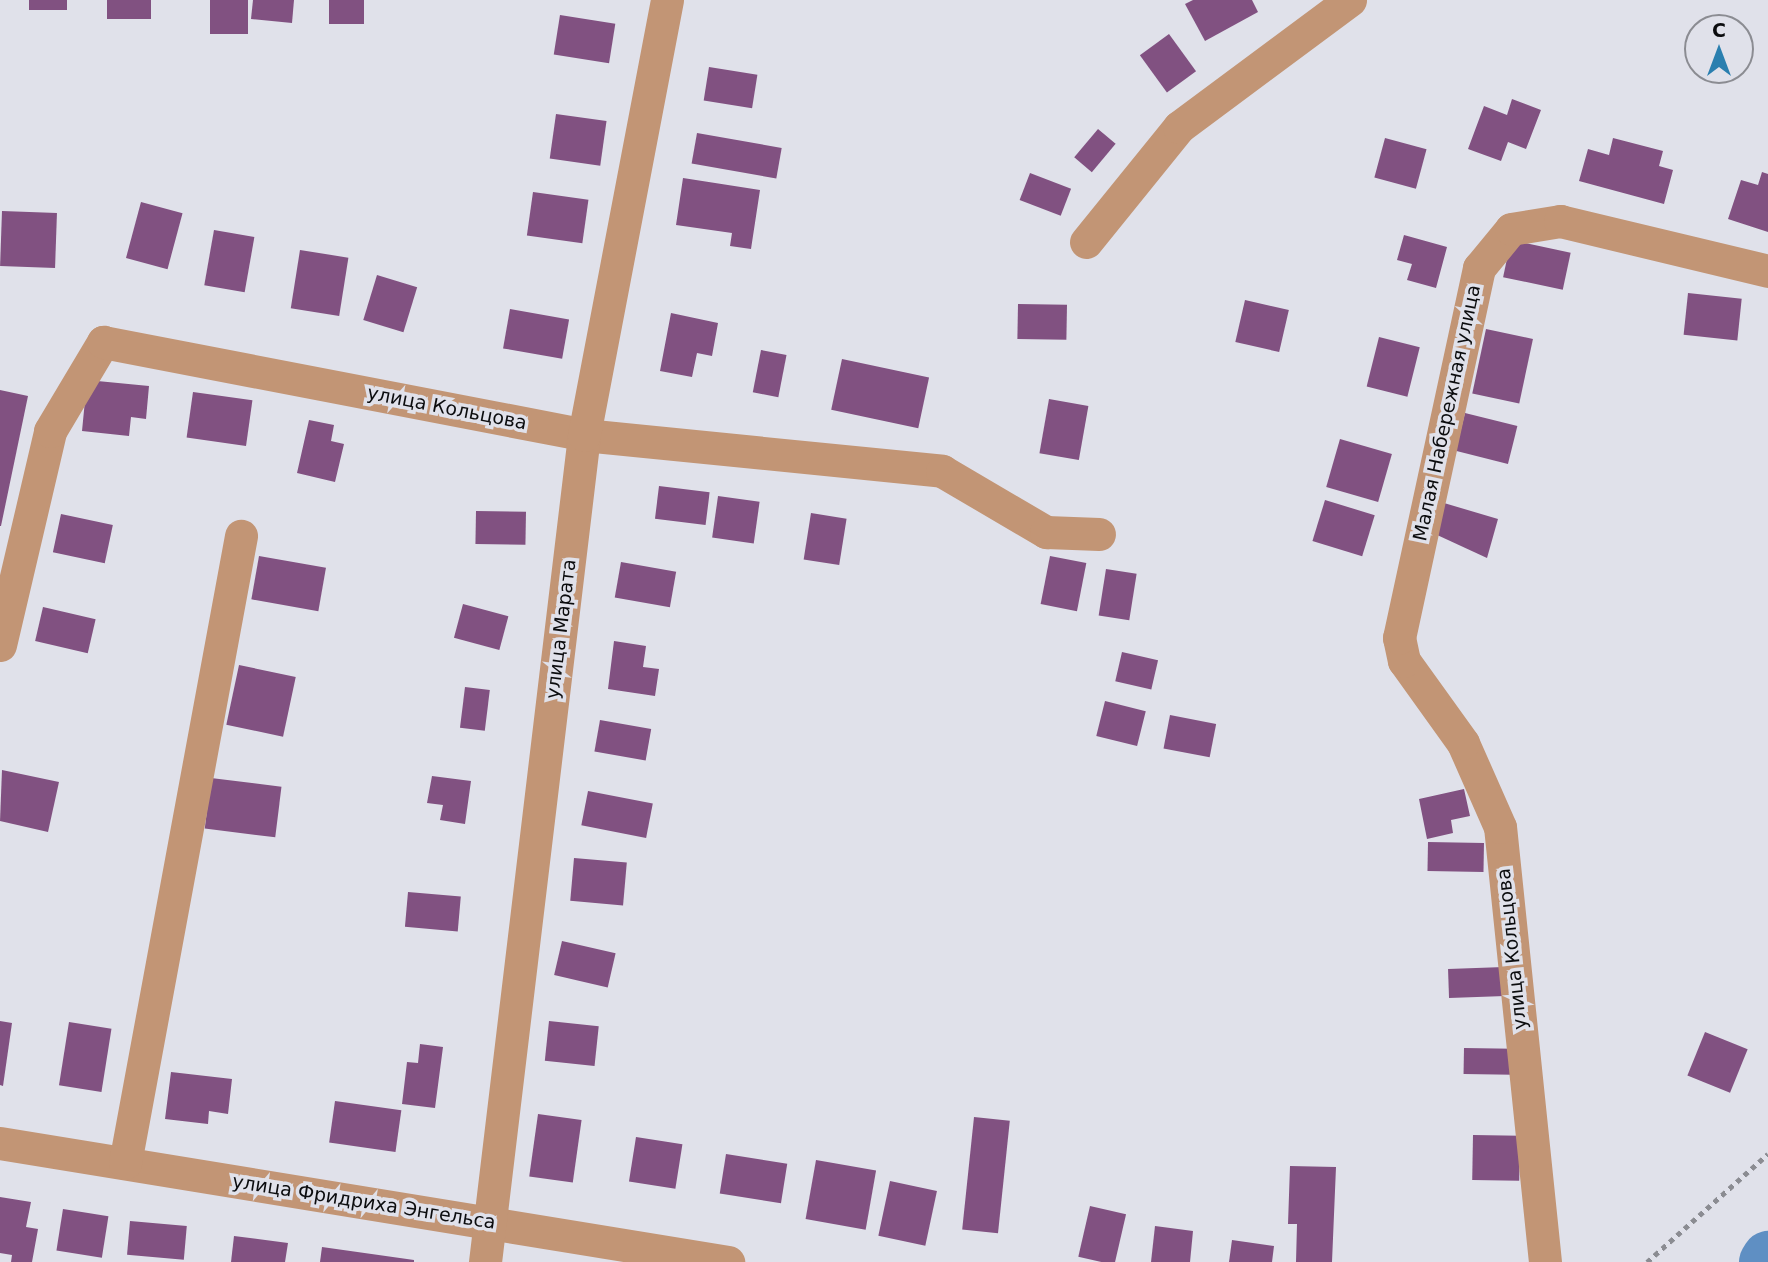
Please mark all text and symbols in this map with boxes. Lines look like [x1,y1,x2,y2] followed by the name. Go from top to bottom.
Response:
[1684,14,1754,84] north arrow
[1712,19,1726,41] text: С
[1409,283,1485,543] street label: Малая Набережная улица
[365,381,529,435] street label: улица Кольцова
[541,558,581,700] street label: улица Марата
[1492,867,1532,1031] street label: улица Кольцова
[231,1170,497,1234] street label: улица Фридриха Энгельса

